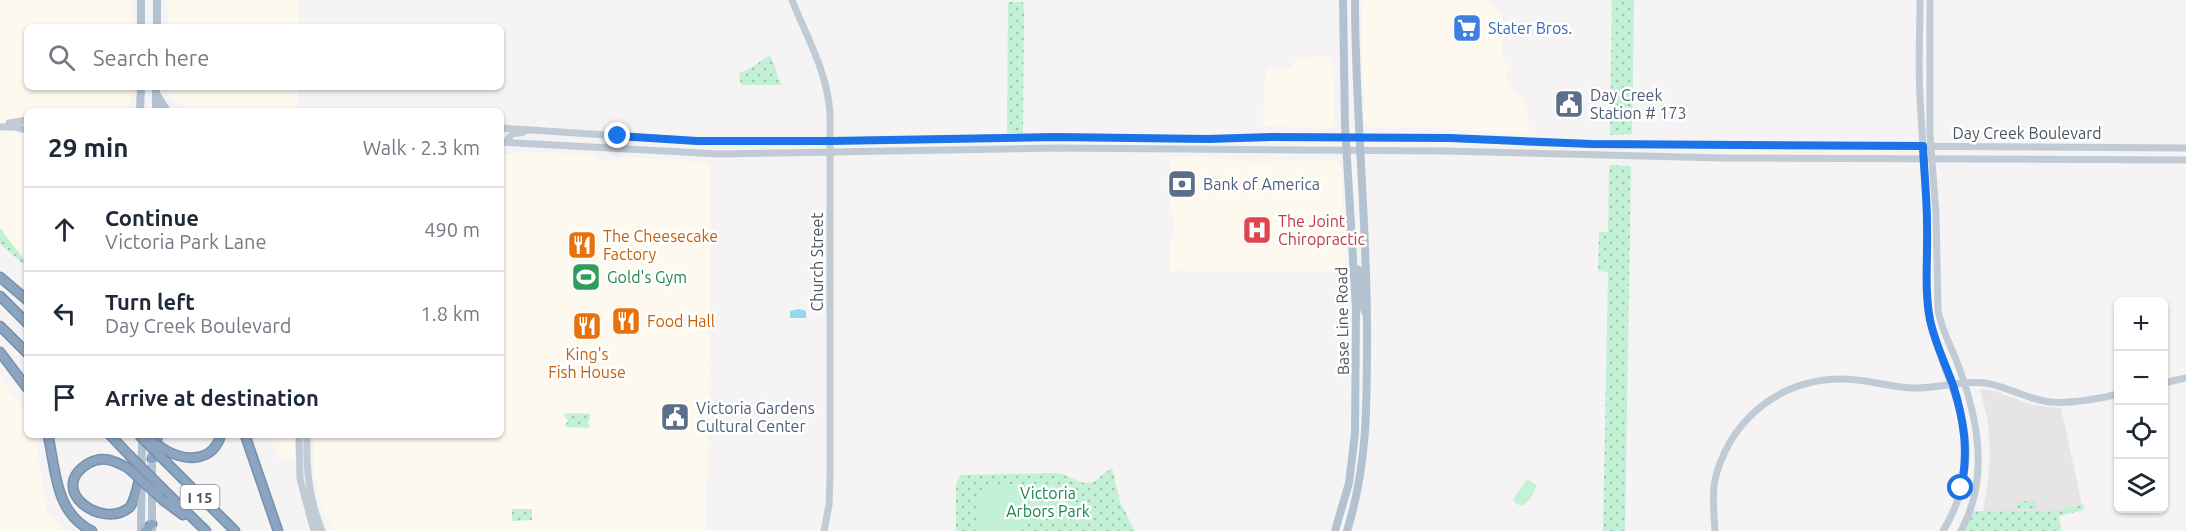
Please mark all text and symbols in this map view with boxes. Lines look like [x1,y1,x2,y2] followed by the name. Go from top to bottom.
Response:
[1451,12,1483,44] supermarket icon: Stater Bros.
[1488,19,1572,37] place label: Stater Bros.
[24,24,504,90] search box
[45,41,78,74] icon: search
[93,45,209,70] text: Search here
[1590,86,1686,122] place label: Day Creek Station # 173
[1553,88,1585,120] public building icon: Day Creek Station # 173
[604,122,630,148] route end
[1952,124,2102,142] street label: Day Creek Boulevard
[48,133,128,162] text: 29 min
[363,136,480,159] text: Walk · 2.3 km
[1166,168,1198,200] bank icon: Bank of America
[1203,175,1320,193] place label: Bank of America
[105,205,199,230] text: Continue
[808,212,826,312] street label: Church Street
[1278,212,1365,248] place label: The Joint Chiropractic
[48,213,81,246] icon: ahead
[1241,214,1273,246] hospital icon: The Joint Chiropractic
[424,218,480,241] text: 490 m
[603,227,718,263] place label: The Cheesecake Factory
[566,229,598,261] restaurant icon: The Cheesecake Factory
[105,230,267,253] text: Victoria Park Lane
[570,261,602,293] sports icon: Gold's Gym
[1332,267,1352,375] street label: Base Line Road
[607,268,687,286] place label: Gold's Gym
[105,289,195,314] text: Turn left
[48,297,81,330] icon: left
[2114,297,2168,513] map controls
[2114,297,2168,351] button: +
[421,302,480,325] text: 1.8 km
[610,305,642,337] restaurant icon: Food Hall
[571,310,603,342] restaurant icon: King's Fish House
[647,312,715,330] place label: Food Hall
[105,314,292,337] text: Day Creek Boulevard
[548,345,626,381] place label: King's Fish House
[2114,351,2168,405] button: −
[48,381,81,414] icon: arrive
[105,385,319,410] text: Arrive at destination
[696,399,815,435] place label: Victoria Gardens Cultural Center
[659,401,691,433] public building icon: Victoria Gardens Cultural Center
[2114,405,2168,459] button: locate
[2114,459,2168,513] button: layers
[1947,474,1973,500] route start
[1006,484,1090,520] park label: Victoria Arbors Park
[180,485,220,509] road number: I 15

